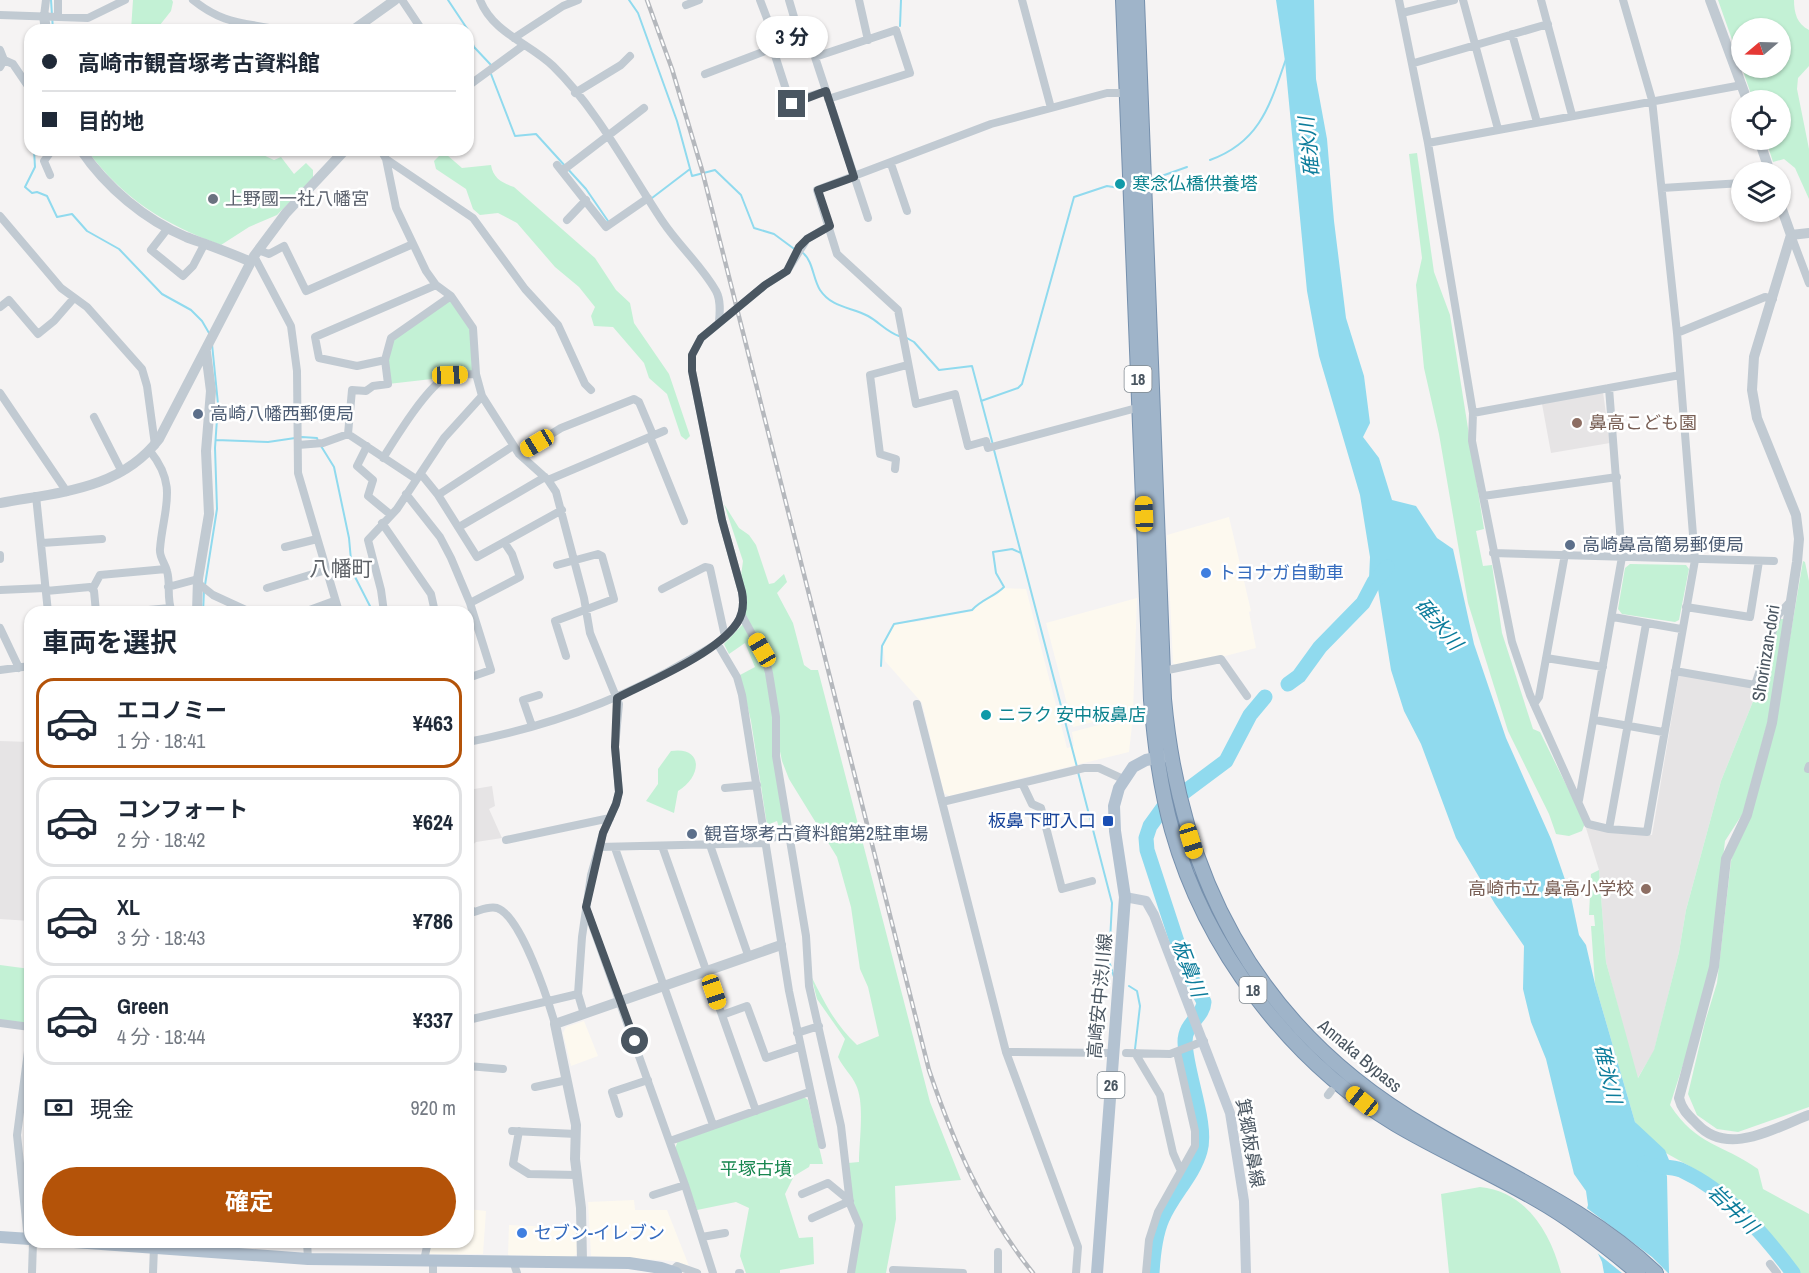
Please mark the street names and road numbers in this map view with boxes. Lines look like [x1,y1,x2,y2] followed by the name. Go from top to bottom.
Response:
[1124,366,1152,392] road number: 18
[1746,603,1785,703] street label: Shorinzan-dori
[1082,932,1117,1060] street label: 高崎安中渋川線
[1240,977,1266,1003] road number: 18
[1312,1012,1408,1098] street label: Annaka Bypass
[1098,1072,1124,1098] road number: 26
[1230,1096,1271,1189] street label: 箕郷板鼻線

